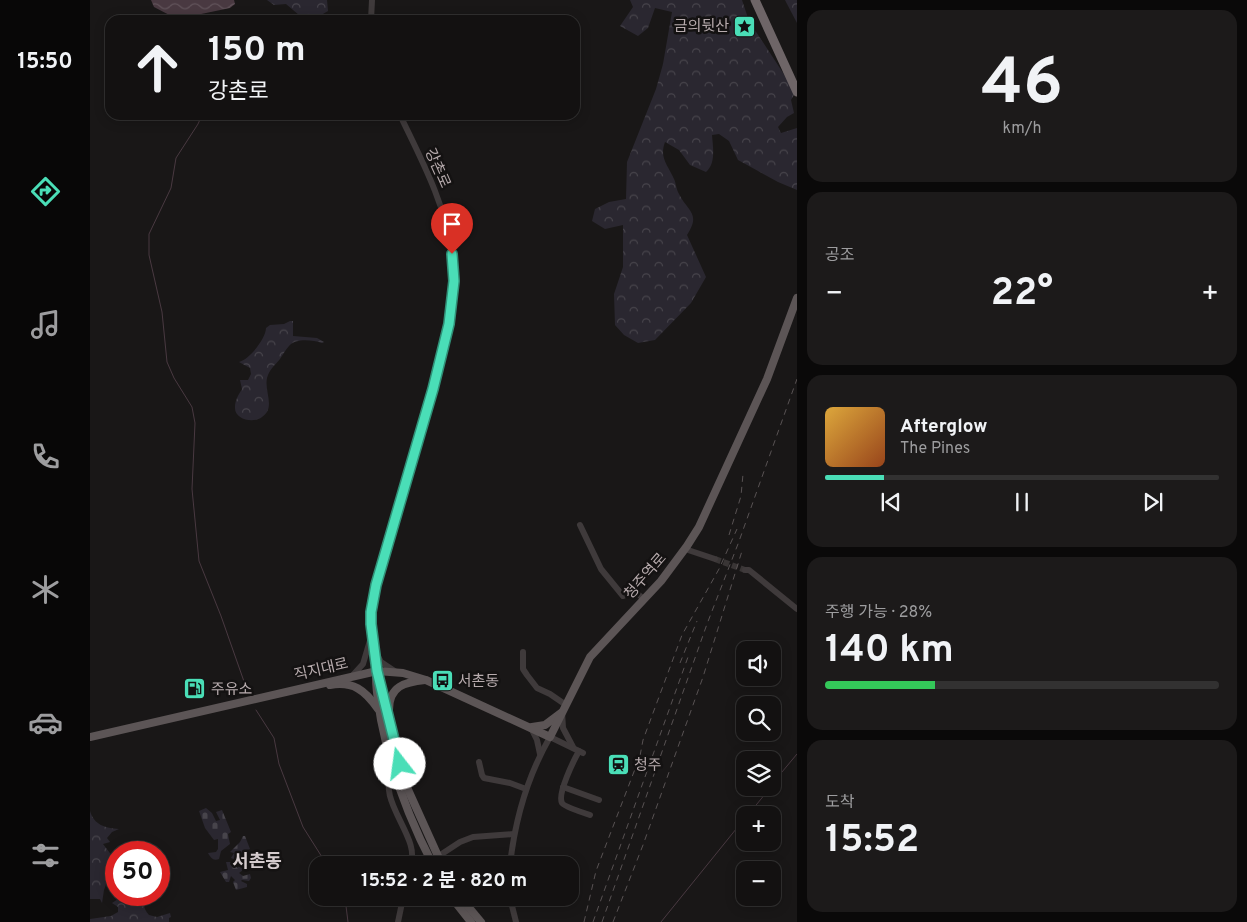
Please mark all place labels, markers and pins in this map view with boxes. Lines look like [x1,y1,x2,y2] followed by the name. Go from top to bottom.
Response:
[733,14,757,38] place icon: 금의뒷산
[674,18,729,37] place label: 금의뒷산
[431,203,473,254] pin
[430,669,454,693] bus stop icon: 서촌동
[458,673,499,692] place label: 서촌동
[183,677,207,701] fuel station icon: 주유소
[211,681,253,700] place label: 주유소
[606,753,630,777] station icon: 청주
[634,757,662,776] place label: 청주

